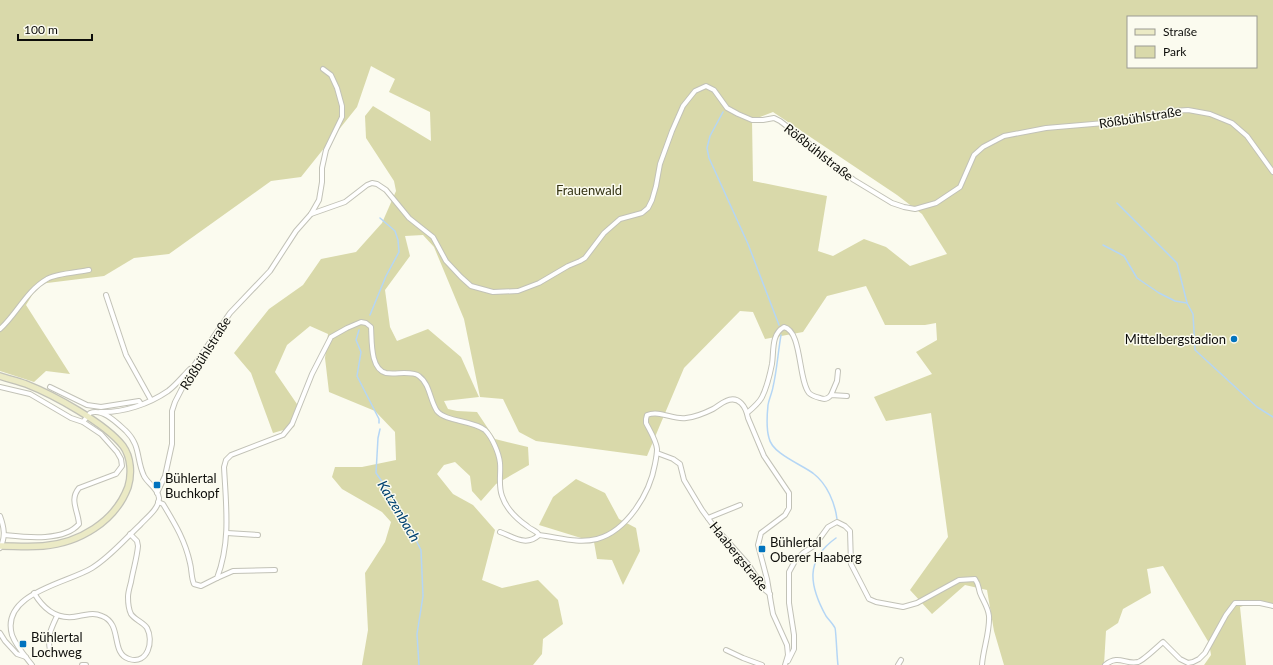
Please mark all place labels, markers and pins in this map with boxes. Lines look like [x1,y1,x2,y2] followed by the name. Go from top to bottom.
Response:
[1125,331,1226,347] place label: Mittelbergstadion
[1229,334,1239,344] marker: Mittelbergstadion
[165,470,220,501] place label: Bühlertal Buchkopf
[152,480,162,490] marker: Bühlertal Buchkopf
[770,534,862,565] place label: Bühlertal Oberer Haaberg
[757,544,767,554] marker: Bühlertal Oberer Haaberg
[31,629,83,660] place label: Bühlertal Lochweg
[18,639,28,649] marker: Bühlertal Lochweg

